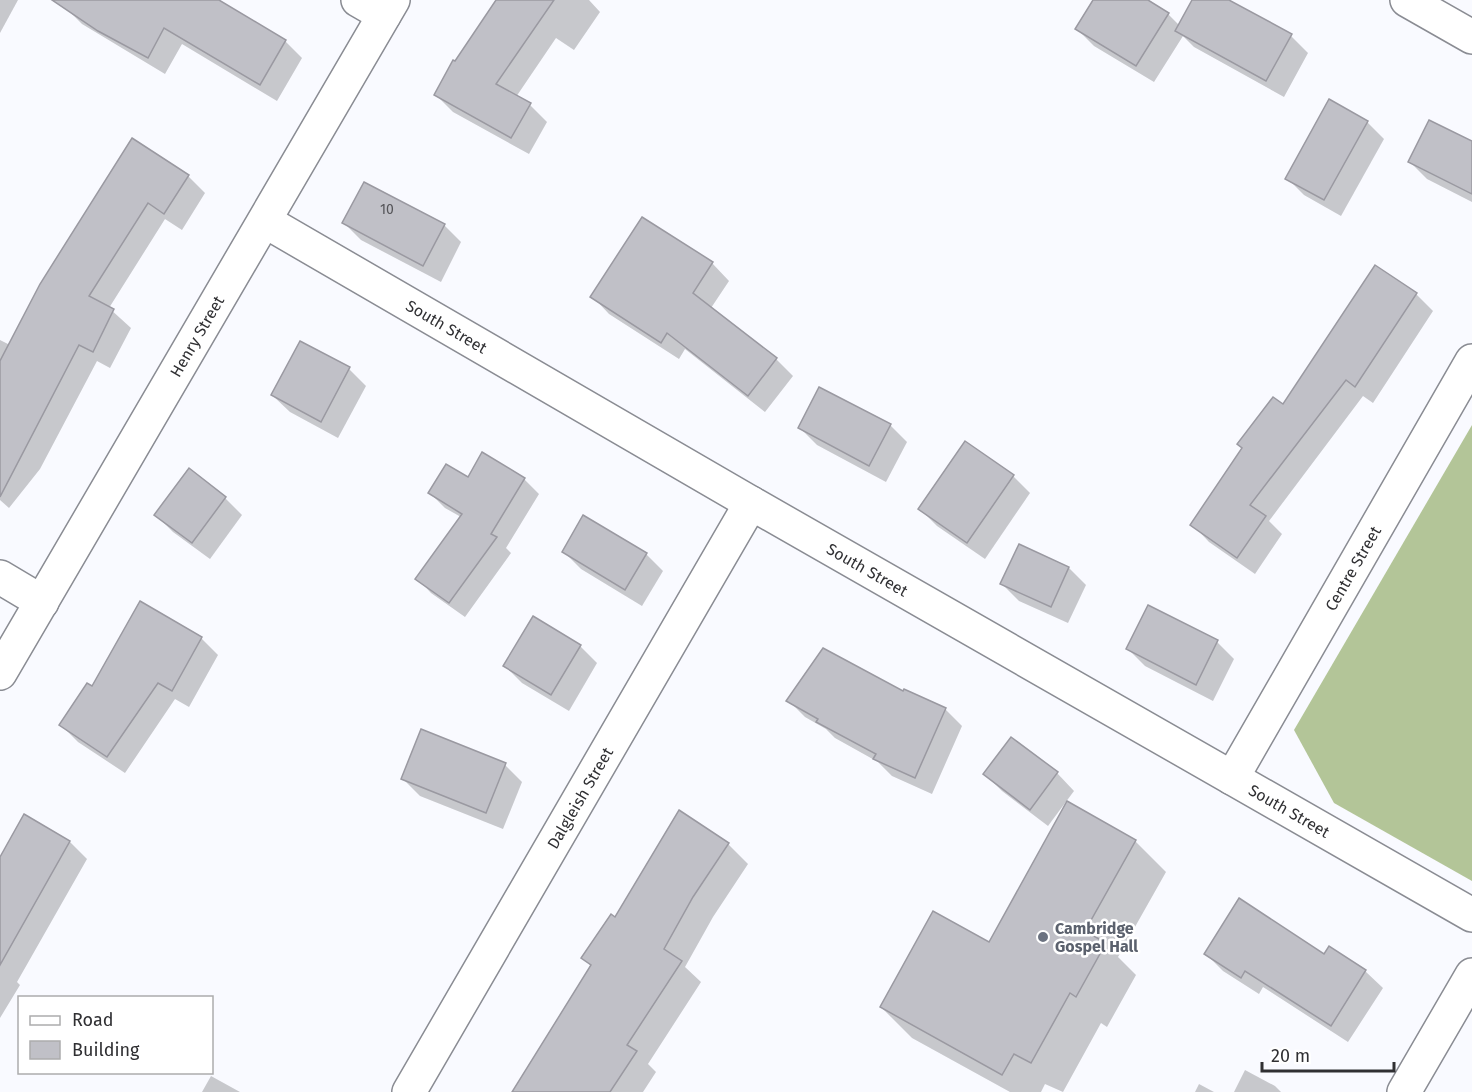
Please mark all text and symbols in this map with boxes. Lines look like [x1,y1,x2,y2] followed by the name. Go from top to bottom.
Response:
[380,201,394,218] house number: 10
[166,292,228,380] street label: Henry Street
[403,296,491,357] street label: South Street
[1321,522,1385,614] street label: Centre Street
[824,539,912,600] street label: South Street
[543,744,617,852] street label: Dalgleish Street
[1245,780,1334,841] street label: South Street
[1055,919,1138,956] place label: Cambridge Gospel Hall
[1036,930,1050,944] marker: Cambridge Gospel Hall
[18,996,213,1074] legend
[72,1009,114,1031] text: Road
[1262,1035,1394,1073] scale bar
[72,1039,140,1061] text: Building
[1271,1045,1310,1067] text: 20 m

